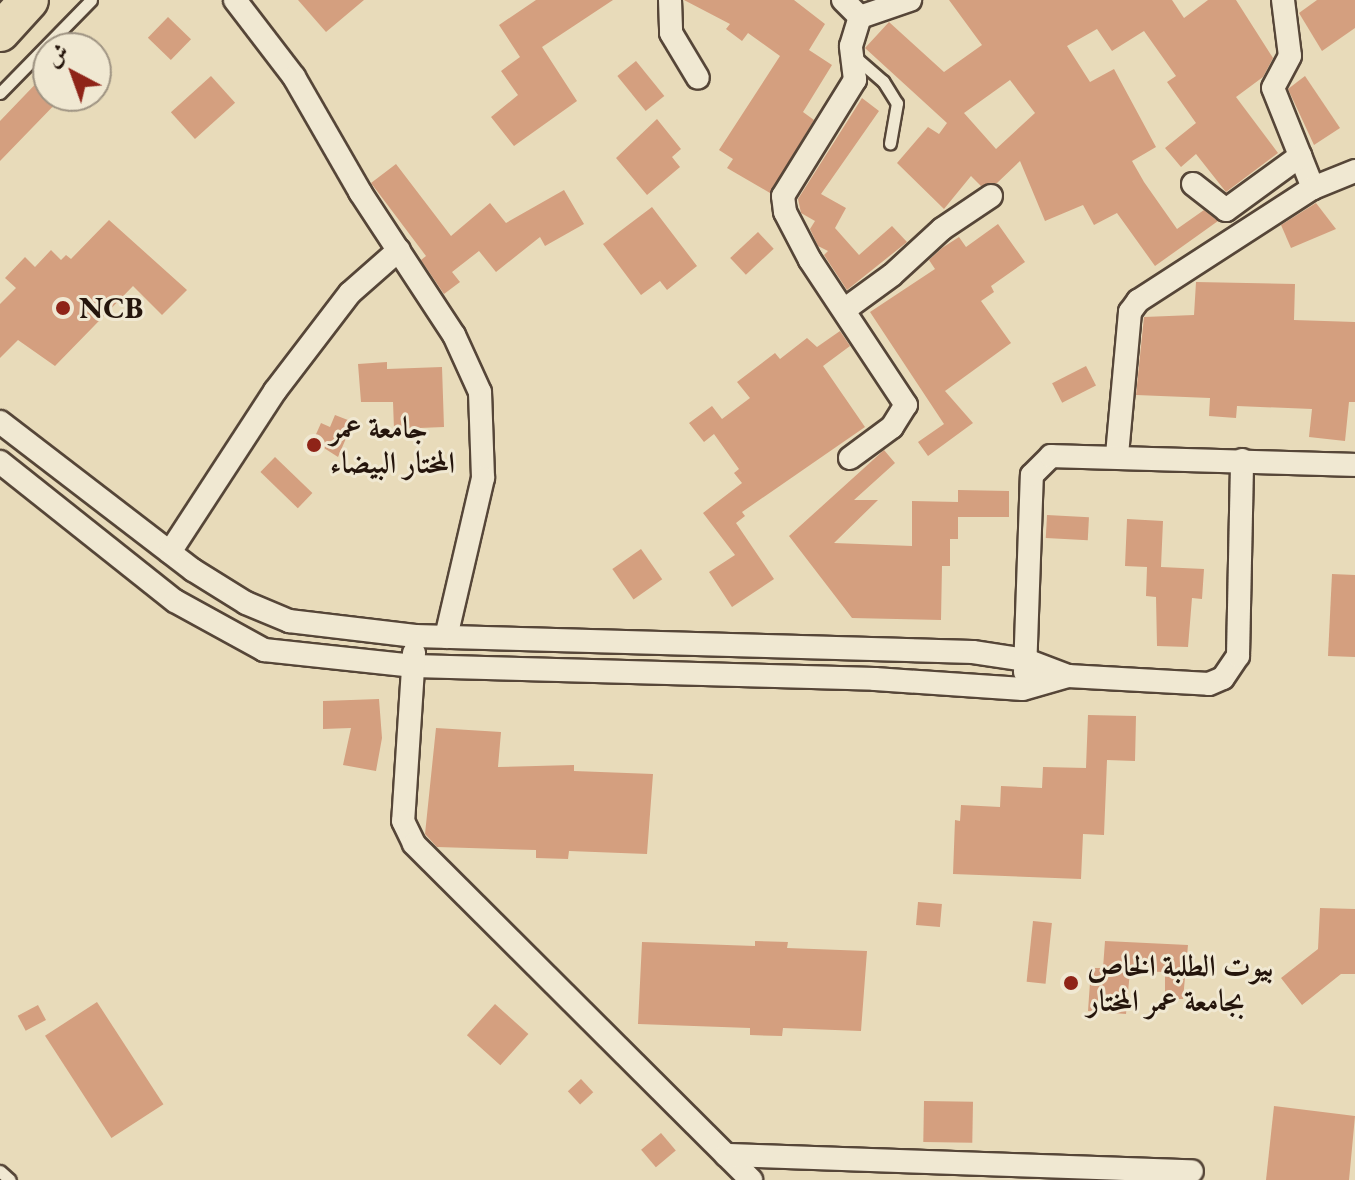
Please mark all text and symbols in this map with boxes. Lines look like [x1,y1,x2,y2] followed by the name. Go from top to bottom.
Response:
[32,32,112,112] north arrow
[39,37,75,73] text: ش
[79,290,143,326] place label: NCB
[54,299,72,317] marker: NCB
[330,410,455,480] place label: جامعة عمر المختار البيضاء
[305,436,323,454] marker: جامعة عمر المختار البيضاء
[1087,948,1273,1018] place label: بيوت الطلبة الخاص بجامعة عمر المختار
[1062,974,1080,992] marker: بيوت الطلبة الخاص بجامعة عمر المختار

